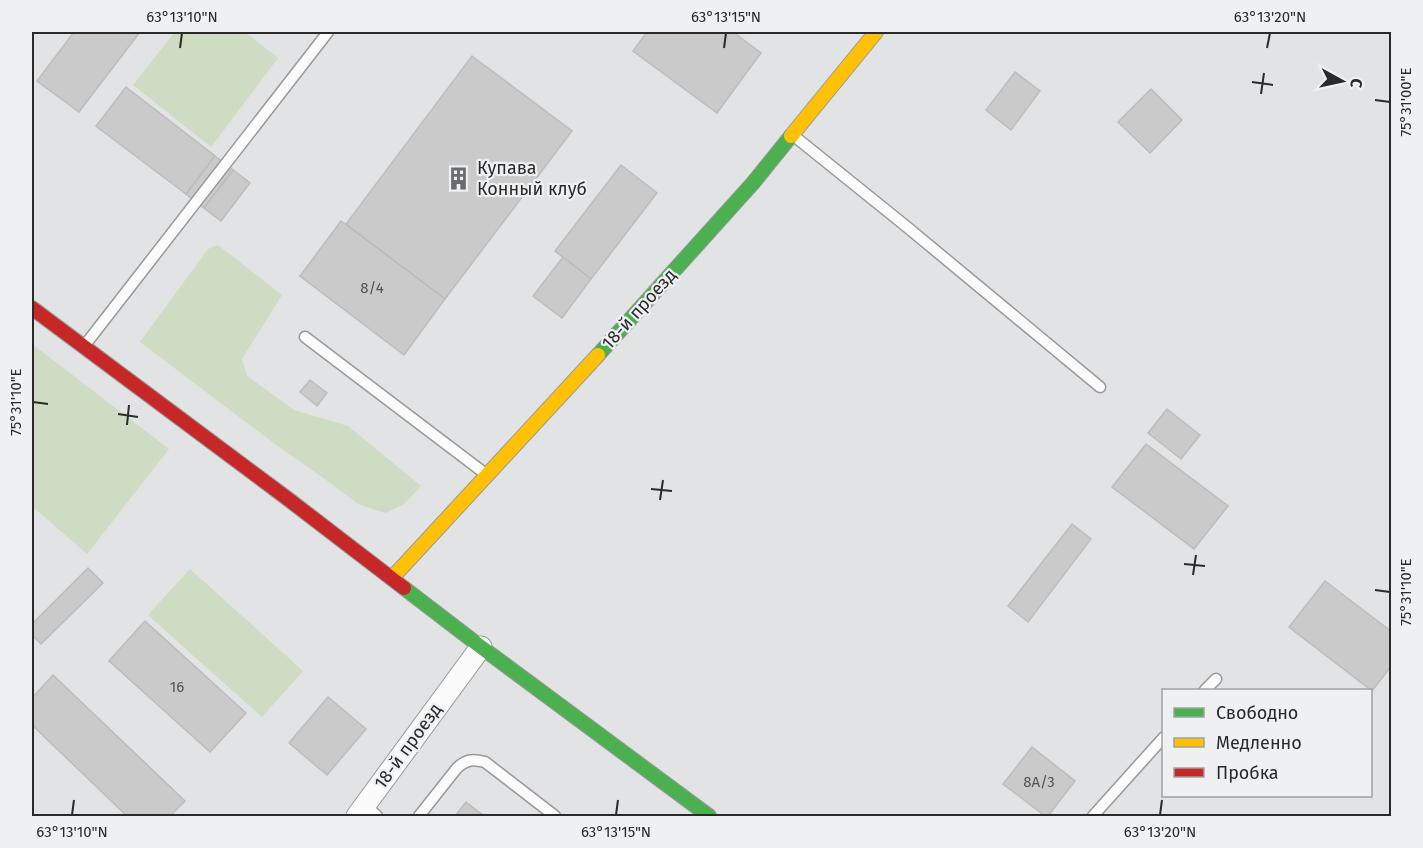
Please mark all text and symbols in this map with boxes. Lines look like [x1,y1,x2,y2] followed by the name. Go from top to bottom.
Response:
[146,8,218,26] text: 63°13'10"N
[691,8,761,26] text: 63°13'15"N
[1234,8,1306,26] text: 63°13'20"N
[1312,51,1372,111] north arrow
[1397,68,1415,137] text: 75°31'00"E
[1346,77,1366,90] text: С
[477,157,587,200] place label: Купава Конный клуб
[446,165,472,191] building icon: Купава Конный клуб
[597,264,681,354] street label: 18-й проезд
[360,279,384,297] house number: 8/4
[7,368,25,436] text: 75°31'10"E
[1397,558,1415,626] text: 75°31'10"E
[170,678,184,696] house number: 16
[1162,689,1372,797] legend
[370,699,446,793] street label: 18-й проезд
[1216,702,1298,724] text: Свободно
[1216,732,1302,754] text: Медленно
[1216,762,1279,784] text: Пробка
[1023,773,1055,791] house number: 8А/3
[36,823,108,841] text: 63°13'10"N
[581,823,651,841] text: 63°13'15"N
[1124,823,1196,841] text: 63°13'20"N

